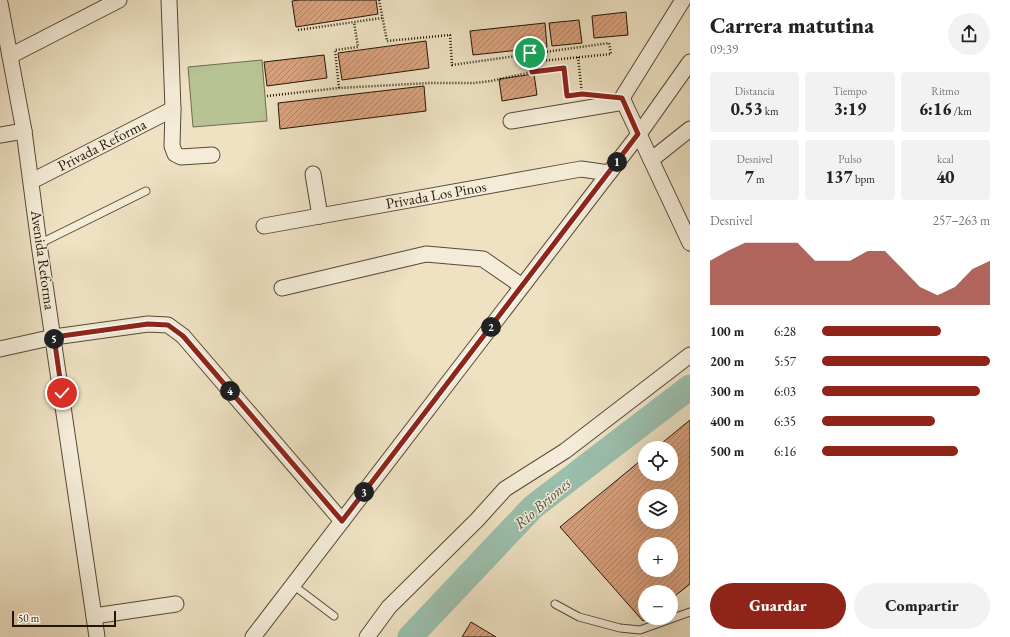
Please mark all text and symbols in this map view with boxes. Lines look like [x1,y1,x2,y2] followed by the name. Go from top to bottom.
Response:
[710,11,874,40] text: Carrera matutina
[948,13,990,55] button: share
[513,36,547,70] pin
[710,41,738,58] text: 09:39
[519,42,541,64] icon: arrive
[735,84,775,98] text: Distancia
[833,84,867,98] text: Tiempo
[931,84,959,98] text: Ritmo
[731,98,763,120] text: 0.53
[834,98,866,120] text: 3:19
[919,98,951,120] text: 6:16
[763,104,779,118] text: km
[951,104,972,118] text: /km
[54,114,149,175] street label: Privada Reforma
[607,152,627,172] pin: 1
[737,152,773,166] text: Desnivel
[838,152,862,166] text: Pulso
[937,152,954,166] text: kcal
[614,155,620,169] text: 1
[745,166,754,188] text: 7
[825,166,853,188] text: 137
[936,166,955,188] text: 40
[754,172,765,186] text: m
[853,172,875,186] text: bpm
[384,176,488,213] street label: Privada Los Pinos
[27,208,60,311] street label: Avenida Reforma
[710,212,753,229] text: Desnivel
[933,212,990,229] text: 257–263 m
[481,317,501,337] pin: 2
[488,320,494,334] text: 2
[710,323,744,340] text: 100 m
[774,323,796,340] text: 6:28
[44,329,64,349] pin: 5
[51,332,57,346] text: 5
[710,353,744,370] text: 200 m
[774,353,796,370] text: 5:57
[45,376,79,410] pin
[220,381,240,401] pin: 4
[51,382,73,404] icon: check
[710,383,744,400] text: 300 m
[774,383,796,400] text: 6:03
[227,384,233,398] text: 4
[710,413,744,430] text: 400 m
[774,413,796,430] text: 6:35
[638,441,678,625] map controls
[638,441,678,481] button: locate
[710,443,744,460] text: 500 m
[774,443,796,460] text: 6:16
[510,473,576,534] water label: Rio Briones
[354,482,374,502] pin: 3
[361,485,367,499] text: 3
[638,489,678,529] button: layers
[638,537,678,577] button: +
[710,583,846,629] button: Guardar
[854,583,990,629] button: Compartir
[638,585,678,625] button: −
[12,609,116,628] scale bar
[18,611,39,625] text: 50 m

